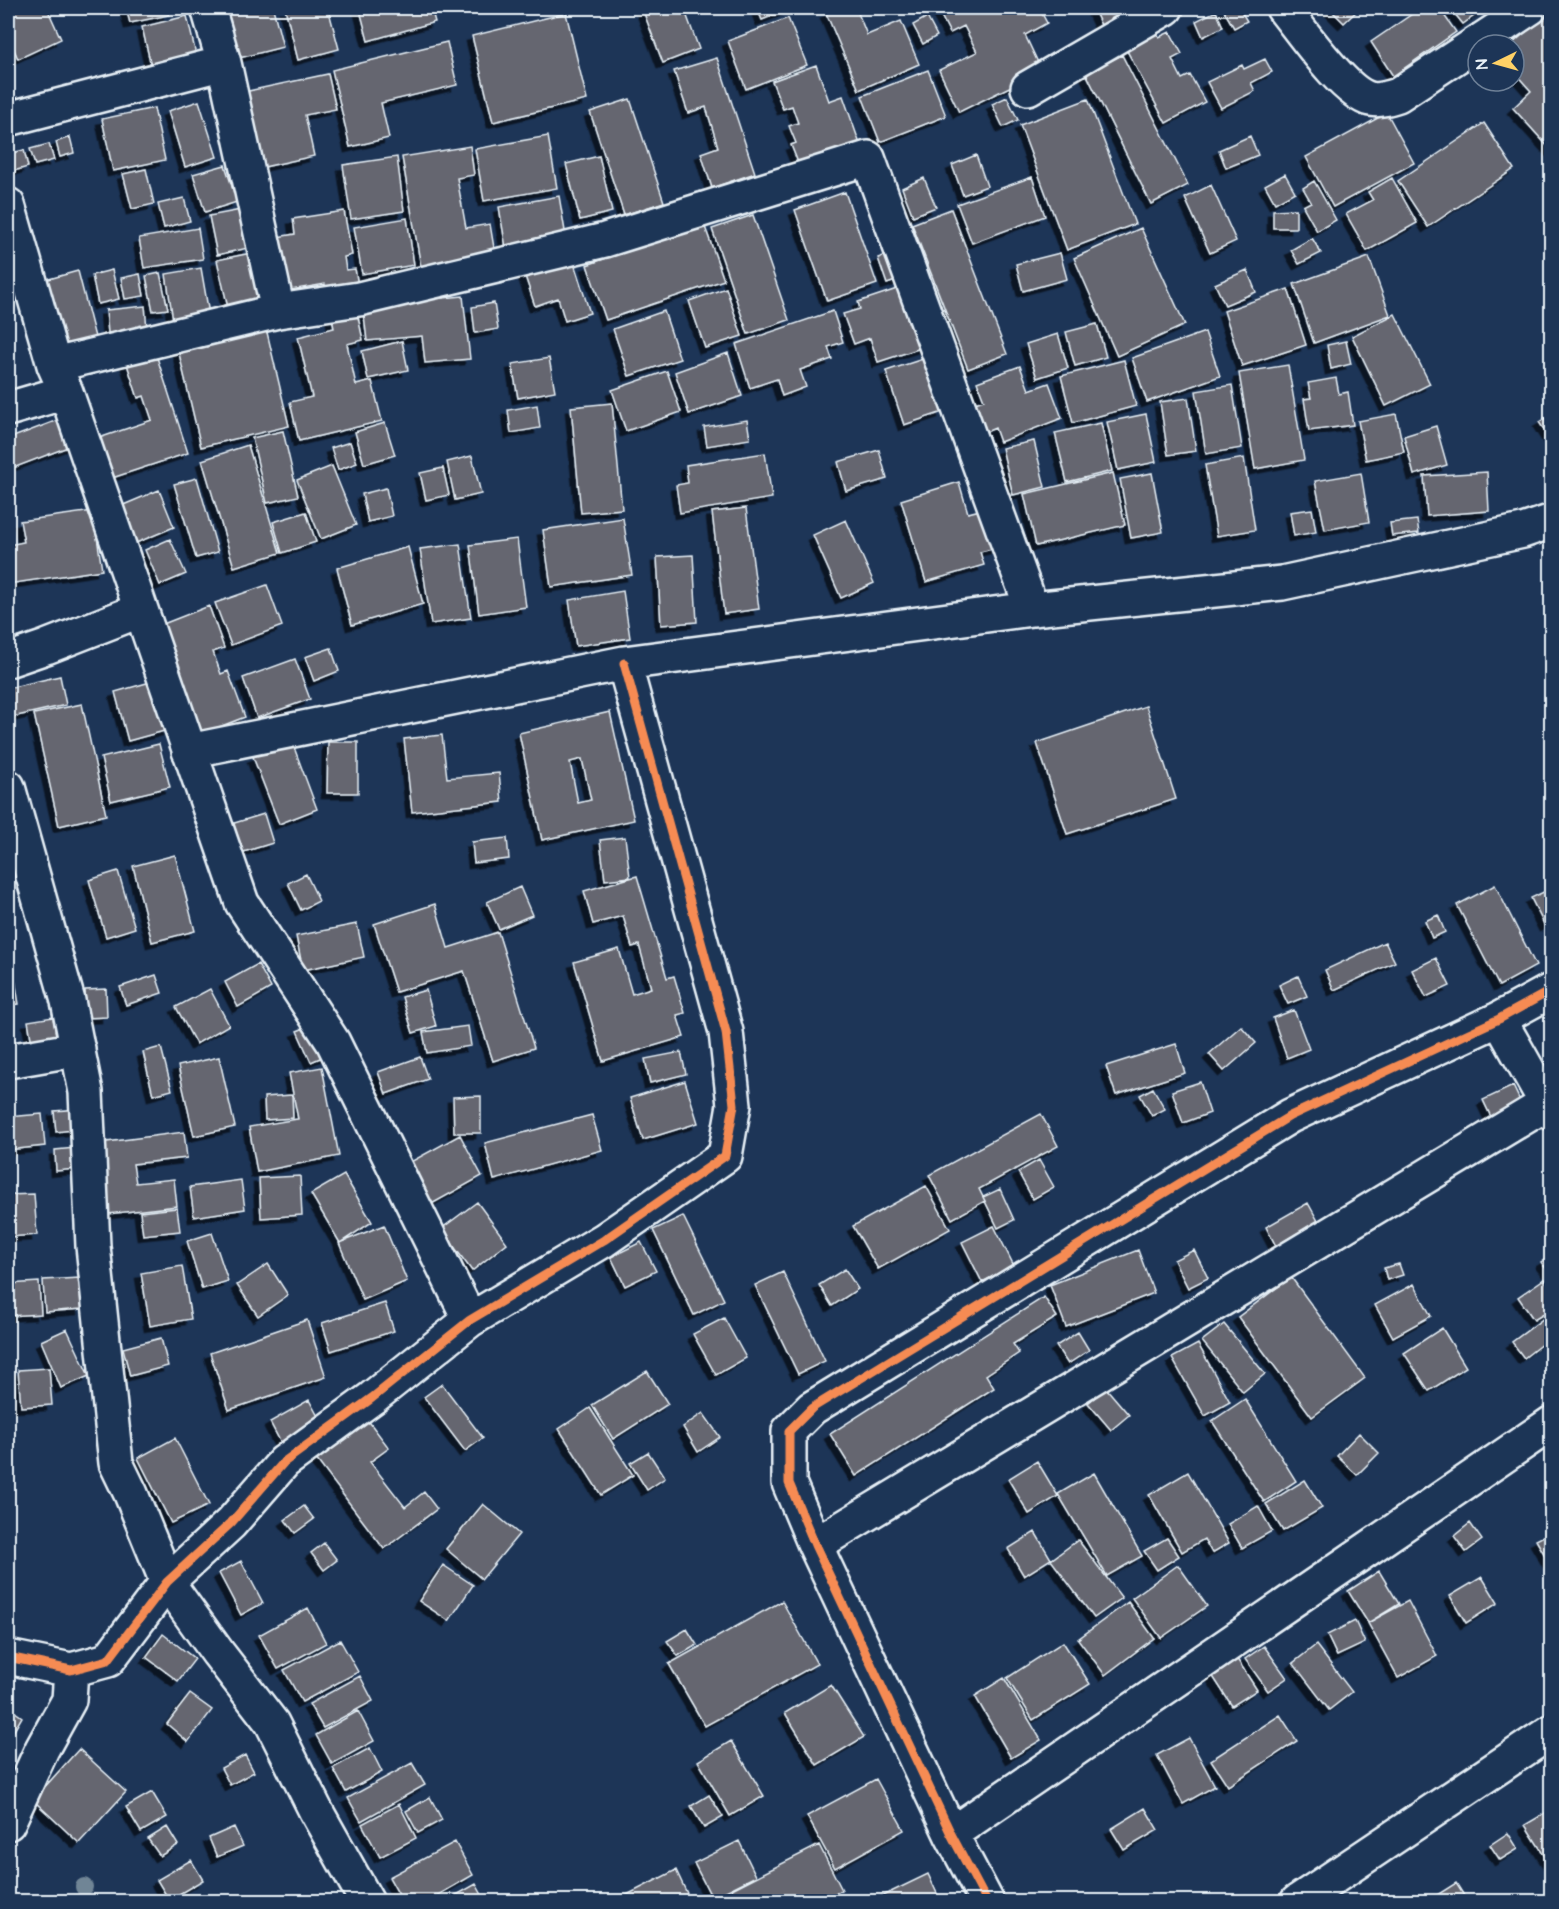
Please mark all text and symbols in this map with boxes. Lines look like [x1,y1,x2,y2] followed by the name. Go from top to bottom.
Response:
[1466,33,1526,93] north arrow
[1471,58,1493,70] text: N

